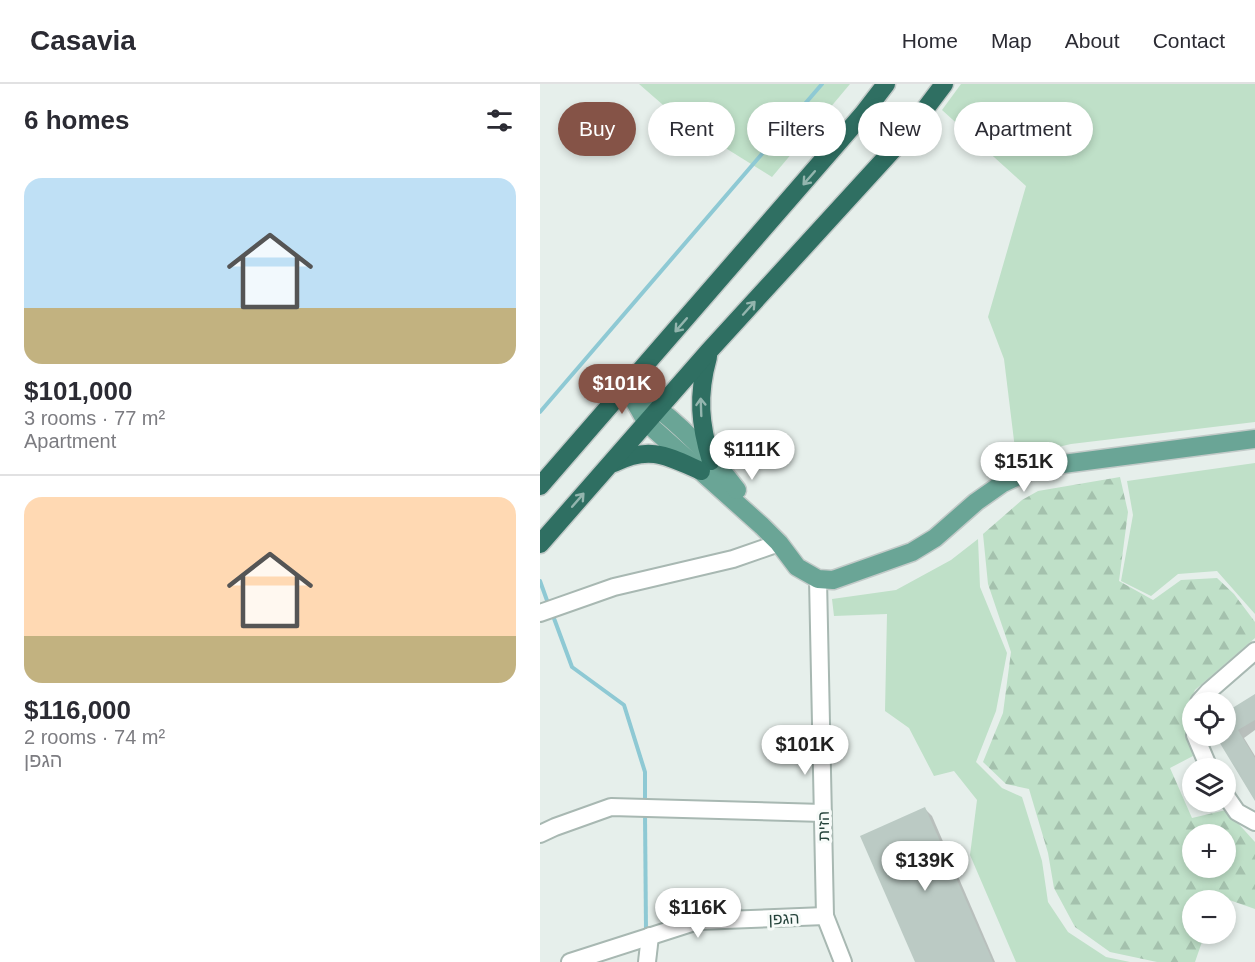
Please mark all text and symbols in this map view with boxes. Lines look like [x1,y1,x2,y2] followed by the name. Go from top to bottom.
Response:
[30,25,136,56] text: Casavia
[902,29,958,52] text: Home
[991,29,1032,52] text: Map
[1065,29,1120,52] text: About
[1153,29,1225,52] text: Contact
[558,102,636,156] chip: Buy
[648,102,735,156] chip: Rent
[747,102,846,156] chip: Filters
[858,102,942,156] chip: New
[954,102,1093,156] chip: Apartment
[483,104,516,137] icon: filters
[24,105,130,135] text: 6 homes
[802,170,815,186] one-way arrow
[216,217,324,325] icon: home
[742,301,756,316] one-way arrow
[674,317,688,332] one-way arrow
[580,364,664,415] pin: $101K
[593,372,651,394] text: $101K
[24,376,132,406] text: $101,000
[695,397,707,417] one-way arrow
[24,407,165,429] text: 3 rooms · 77 m²
[24,430,116,452] text: Apartment
[710,430,794,481] pin: $111K
[724,438,780,460] text: $111K
[982,442,1066,493] pin: $151K
[995,450,1053,472] text: $151K
[571,493,585,508] one-way arrow
[216,536,324,644] icon: home
[1182,692,1236,944] map controls
[1182,692,1236,746] button: locate
[24,695,131,725] text: $116,000
[763,725,847,776] pin: $101K
[24,726,165,748] text: 2 rooms · 74 m²
[776,733,834,755] text: $101K
[24,749,63,771] text: הגפן
[1182,758,1236,812] button: layers
[815,811,832,841] street label: הזית
[1182,824,1236,878] button: +
[883,841,967,892] pin: $139K
[896,849,954,871] text: $139K
[656,888,740,939] pin: $116K
[1182,890,1236,944] button: −
[669,896,727,918] text: $116K
[768,909,800,928] street label: הגפן

